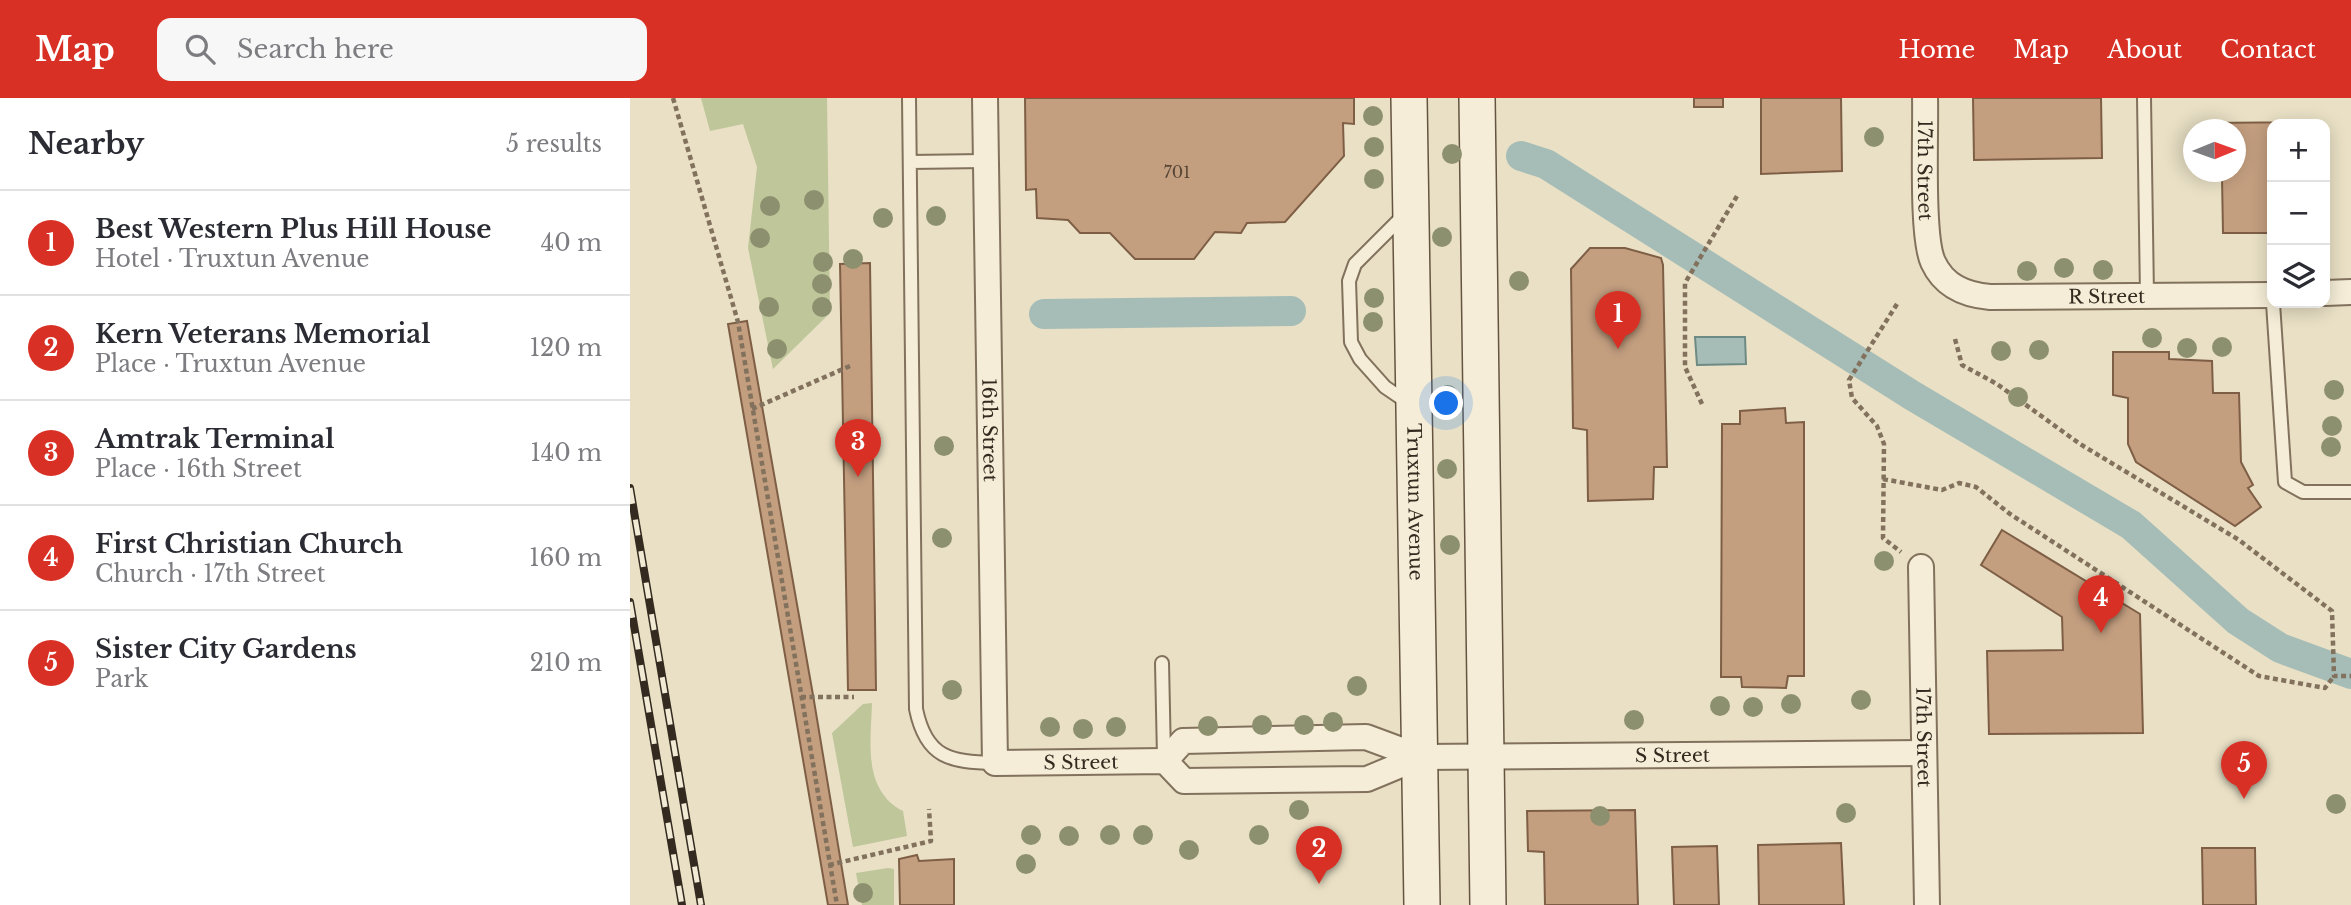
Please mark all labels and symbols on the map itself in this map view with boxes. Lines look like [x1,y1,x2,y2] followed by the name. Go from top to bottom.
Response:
[1913,119,1937,222] street label: 17th Street
[2183,119,2246,182] north arrow
[1164,162,1190,182] house number: 701
[2068,285,2146,308] street label: R Street
[1595,291,1641,349] pin: 1
[977,378,1002,483] street label: 16th Street
[1429,386,1463,420] your location
[835,419,881,477] pin: 3
[1402,423,1428,581] street label: Truxtun Avenue
[2078,575,2124,633] pin: 4
[1911,686,1936,788] street label: 17th Street
[2221,741,2267,799] pin: 5
[1635,744,1711,767] street label: S Street
[1043,751,1119,774] street label: S Street
[1296,826,1342,884] pin: 2

